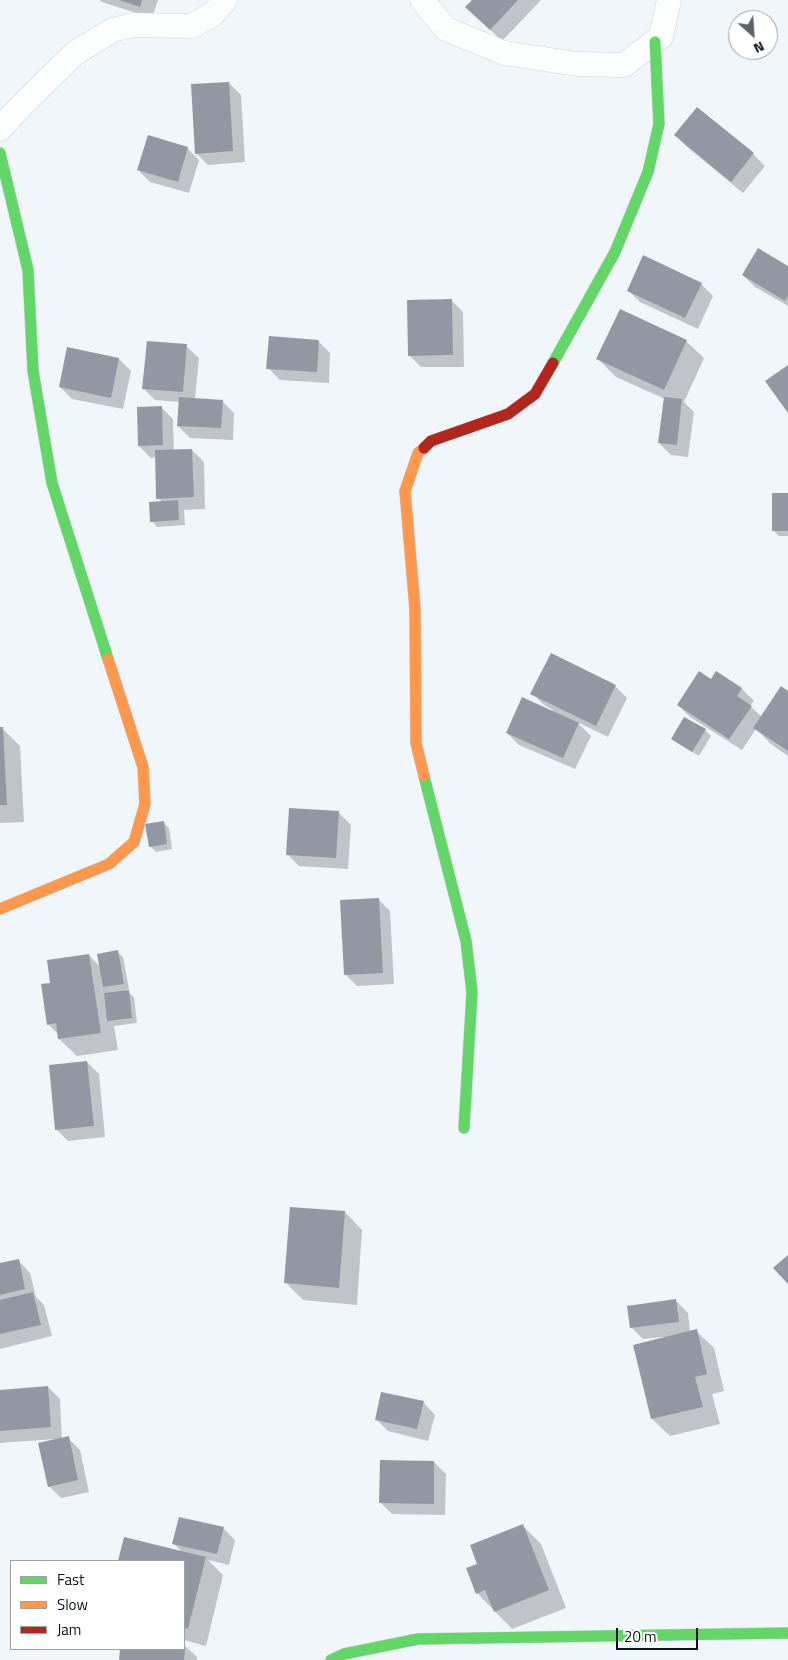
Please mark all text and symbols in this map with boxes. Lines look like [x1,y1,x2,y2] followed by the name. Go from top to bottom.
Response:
[728,10,778,60] north arrow
[750,36,768,60] text: N
[10,1560,185,1650] legend
[57,1568,84,1591] text: Fast
[57,1593,88,1616] text: Slow
[57,1618,81,1641] text: Jam
[618,1618,700,1650] scale bar
[624,1625,657,1648] text: 20 m

